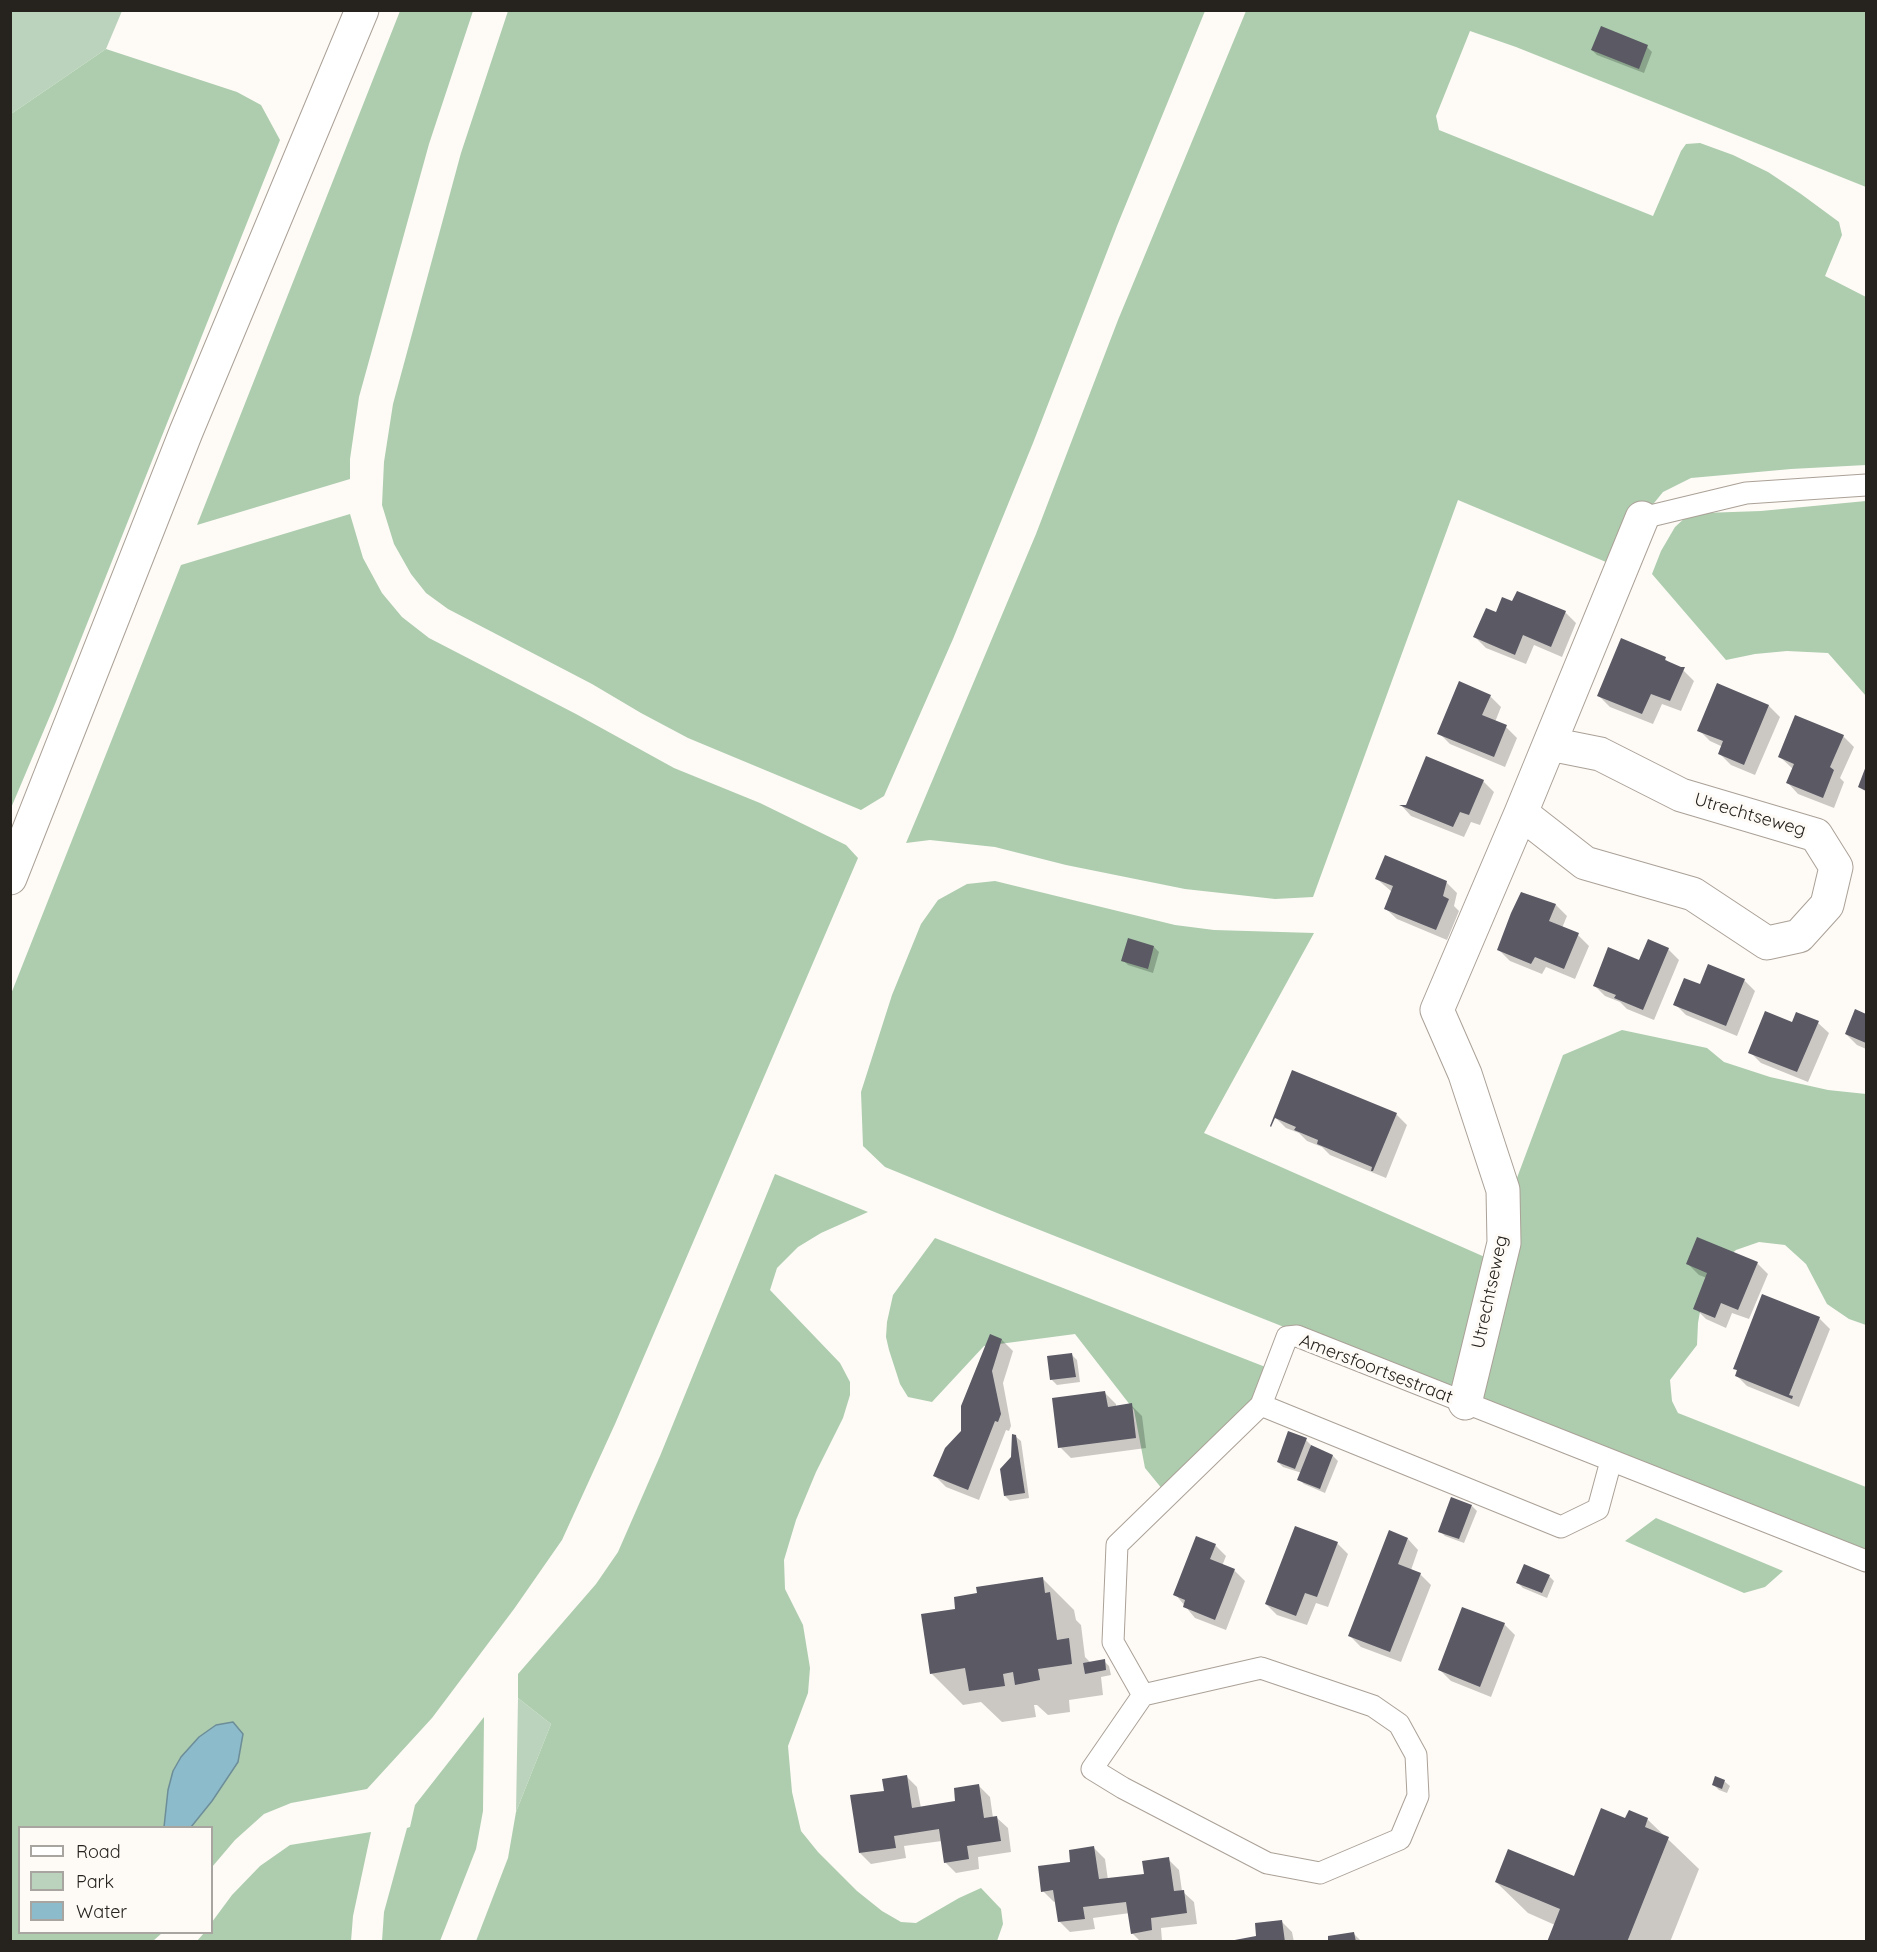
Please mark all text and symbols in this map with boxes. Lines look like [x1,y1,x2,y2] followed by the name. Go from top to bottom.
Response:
[1692,789,1808,841] street label: Utrechtseweg
[1467,1233,1513,1351] street label: Utrechtseweg
[1296,1330,1456,1408] street label: Amersfoortsestraat
[18,1826,213,1934] legend
[76,1840,121,1863] text: Road
[76,1870,114,1893] text: Park
[76,1900,127,1923] text: Water

